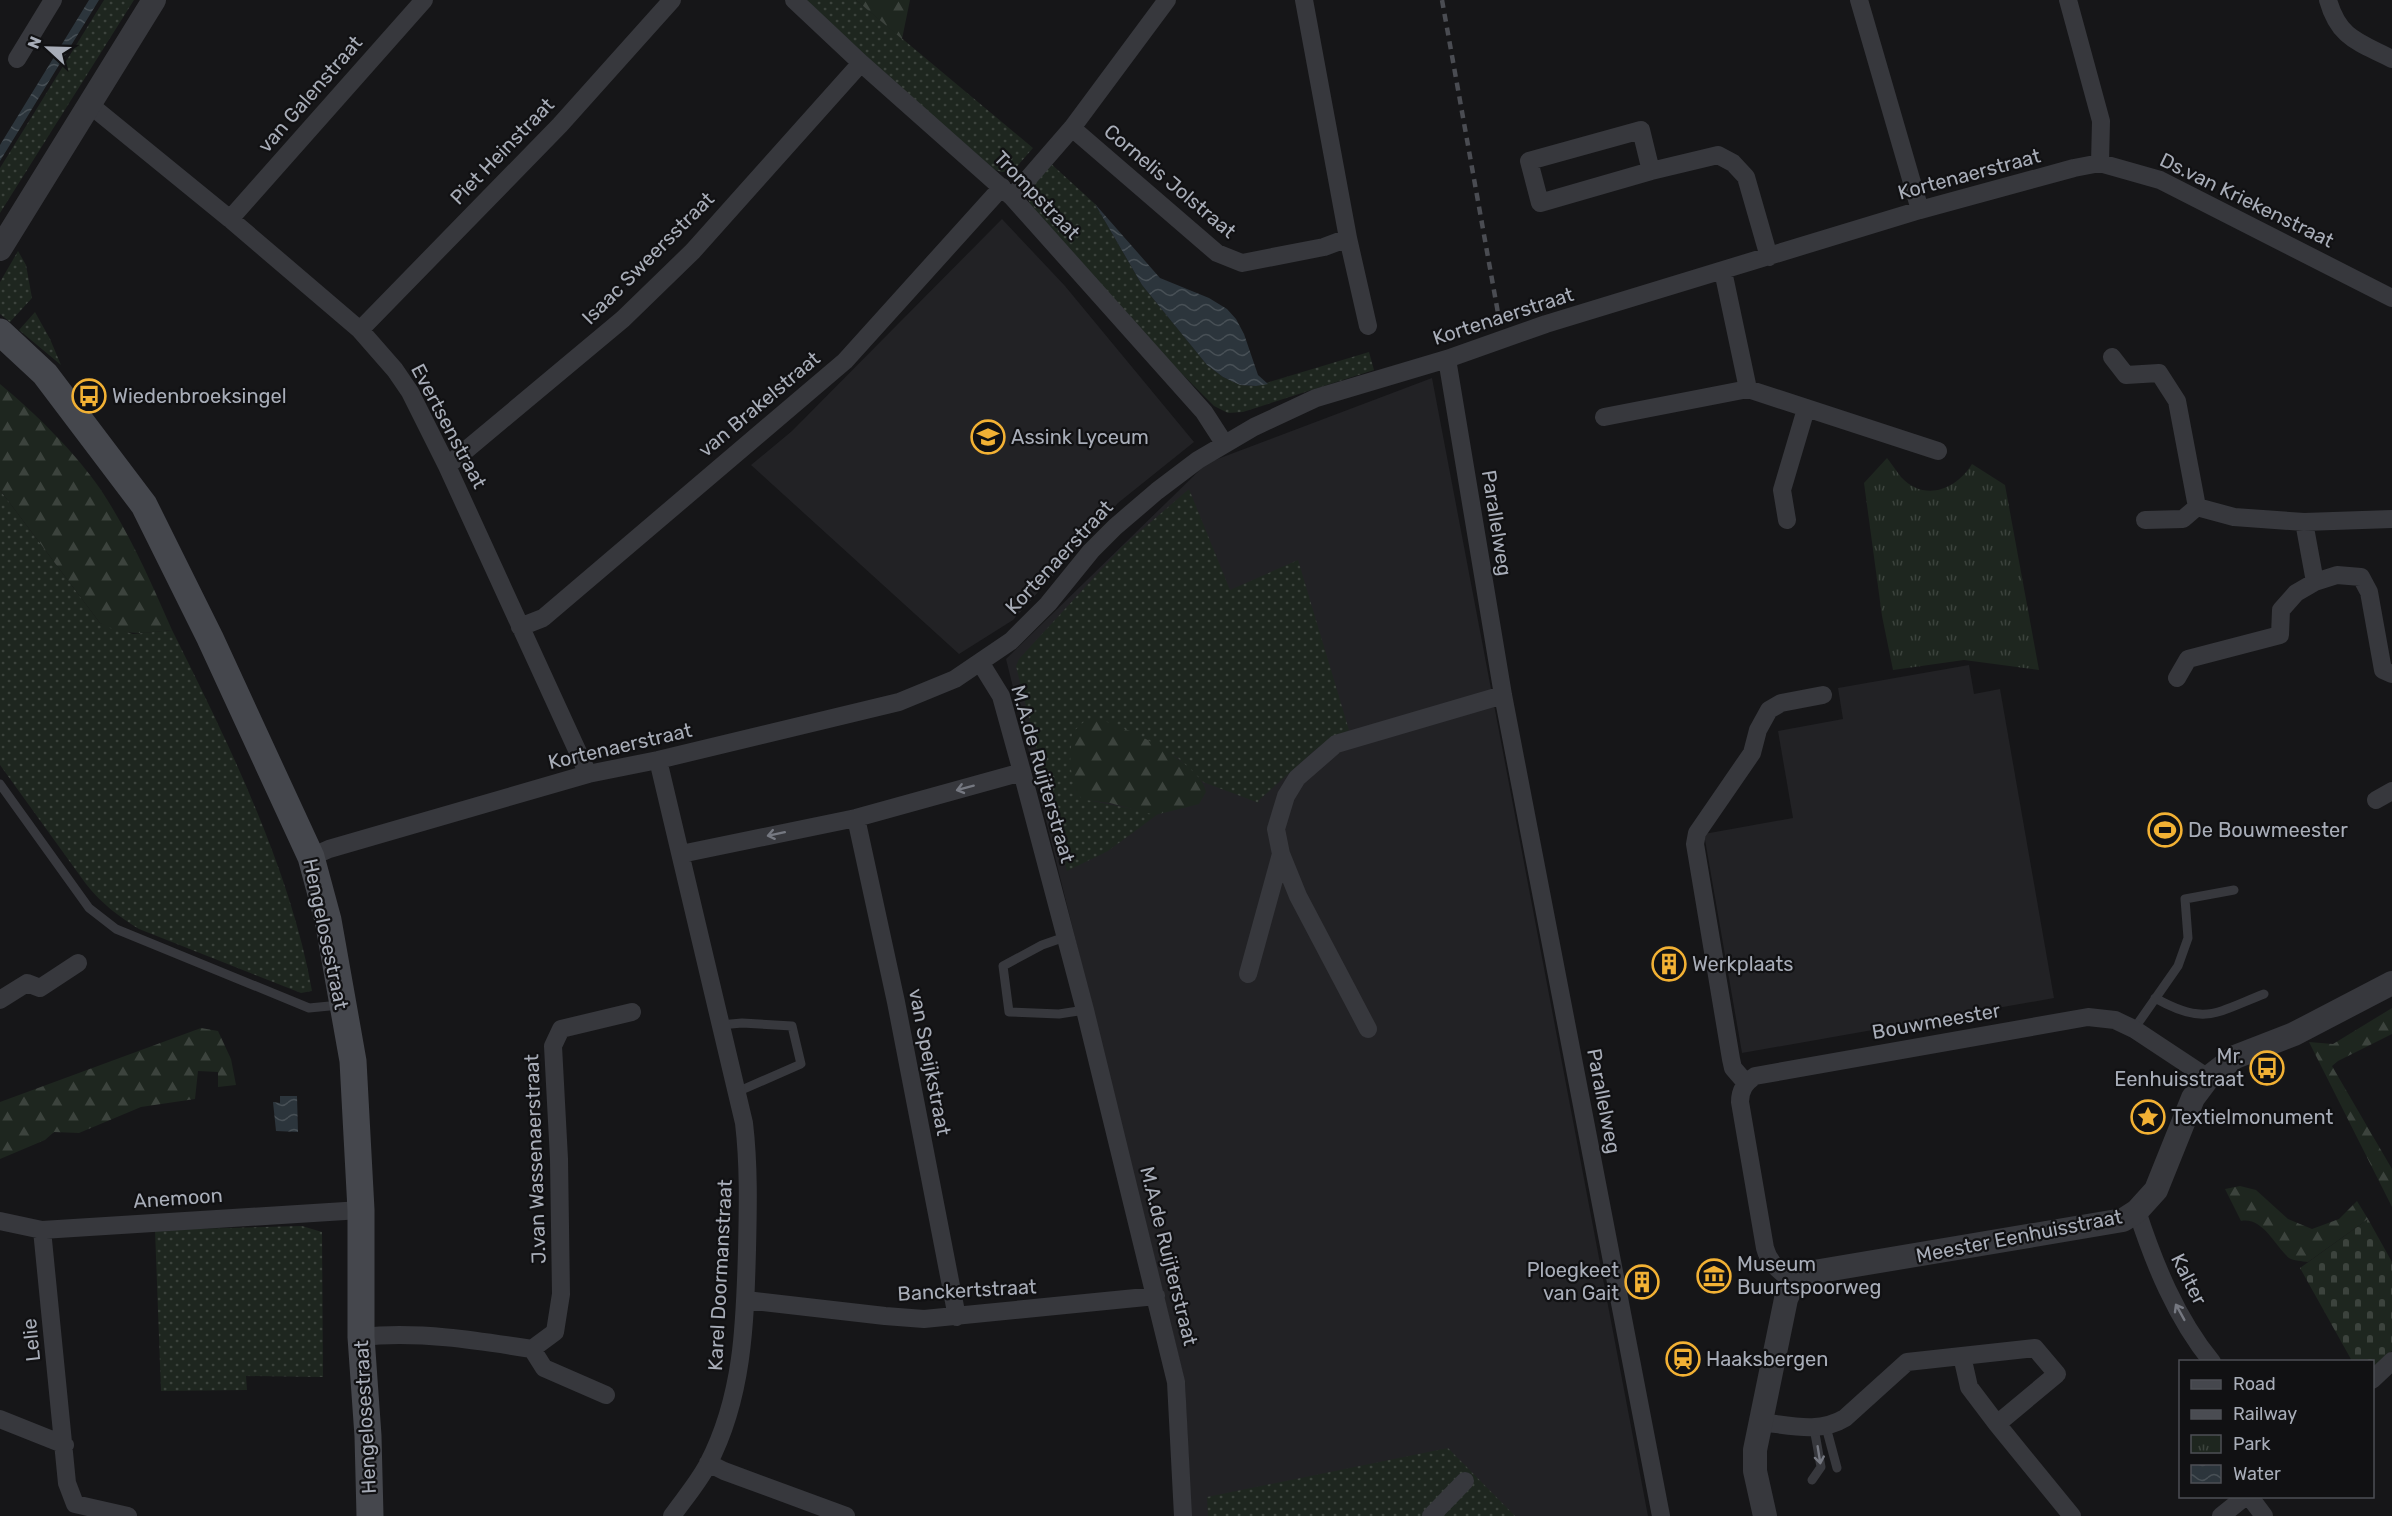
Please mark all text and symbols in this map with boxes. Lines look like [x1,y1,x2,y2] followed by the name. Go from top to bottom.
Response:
[18,18,78,78] north arrow
[253,31,367,157] street label: van Galenstraat
[24,34,46,51] text: N
[445,92,559,209] street label: Piet Heinstraat
[1099,119,1241,243] street label: Cornelis Jolstraat
[1895,143,2043,205] street label: Kortenaerstraat
[989,146,1085,244] street label: Trompstraat
[2156,147,2338,253] street label: Ds.van Kriekenstraat
[577,187,719,329] street label: Isaac Sweersstraat
[1430,282,1577,350] street label: Kortenaerstraat
[693,346,825,462] street label: van Brakelstraat
[406,359,492,493] street label: Evertsenstraat
[71,378,107,414] bus stop icon: Wiedenbroeksingel
[112,384,287,408] place label: Wiedenbroeksingel
[970,419,1006,455] school or university icon: Assink Lyceum
[1011,425,1149,449] place label: Assink Lyceum
[1477,468,1517,578] street label: Parallelweg
[1000,495,1118,619] street label: Kortenaerstraat
[1006,682,1080,866] street label: M.A.de Ruijterstraat
[546,718,694,774] street label: Kortenaerstraat
[956,783,975,794] one-way arrow
[2147,812,2183,848] sports icon: De Bouwmeester
[2188,818,2348,842] place label: De Bouwmeester
[767,829,786,840] one-way arrow
[298,856,354,1012] street label: Hengelosestraat
[1651,946,1687,982] building icon: Werkplaats
[1692,952,1794,976] place label: Werkplaats
[904,986,956,1138] street label: van Speijkstraat
[1870,998,2002,1044] street label: Bouwmeester
[2114,1044,2244,1091] place label: Mr. Eenhuisstraat
[1582,1046,1626,1156] street label: Parallelweg
[2249,1050,2285,1086] bus stop icon: Mr. Eenhuisstraat
[519,1053,551,1264] street label: J.van Wassenaerstraat
[2130,1099,2166,1135] place icon: Textielmonument
[2171,1105,2334,1129] place label: Textielmonument
[1135,1164,1203,1348] street label: M.A.de Ruijterstraat
[703,1178,737,1371] street label: Karel Doormanstraat
[132,1183,224,1213] street label: Anemoon
[1914,1204,2124,1268] street label: Meester Eenhuisstraat
[2166,1249,2212,1309] street label: Kalter
[1737,1252,1881,1299] place label: Museum Buurtspoorweg
[1527,1258,1619,1305] place label: Ploegkeet van Gait
[1696,1258,1732,1294] museum icon: Museum Buurtspoorweg
[1624,1264,1660,1300] building icon: Ploegkeet van Gait
[897,1274,1037,1306] street label: Banckertstraat
[2174,1304,2185,1322] one-way arrow
[17,1317,45,1363] street label: Lelie
[349,1339,381,1494] street label: Hengelosestraat
[1665,1341,1701,1377] station icon: Haaksbergen
[1706,1347,1828,1371] place label: Haaksbergen
[2179,1360,2374,1498] legend
[2233,1373,2276,1395] text: Road
[2233,1403,2297,1425] text: Railway
[2233,1433,2271,1455] text: Park
[1814,1445,1825,1465] one-way arrow
[2233,1463,2281,1485] text: Water

